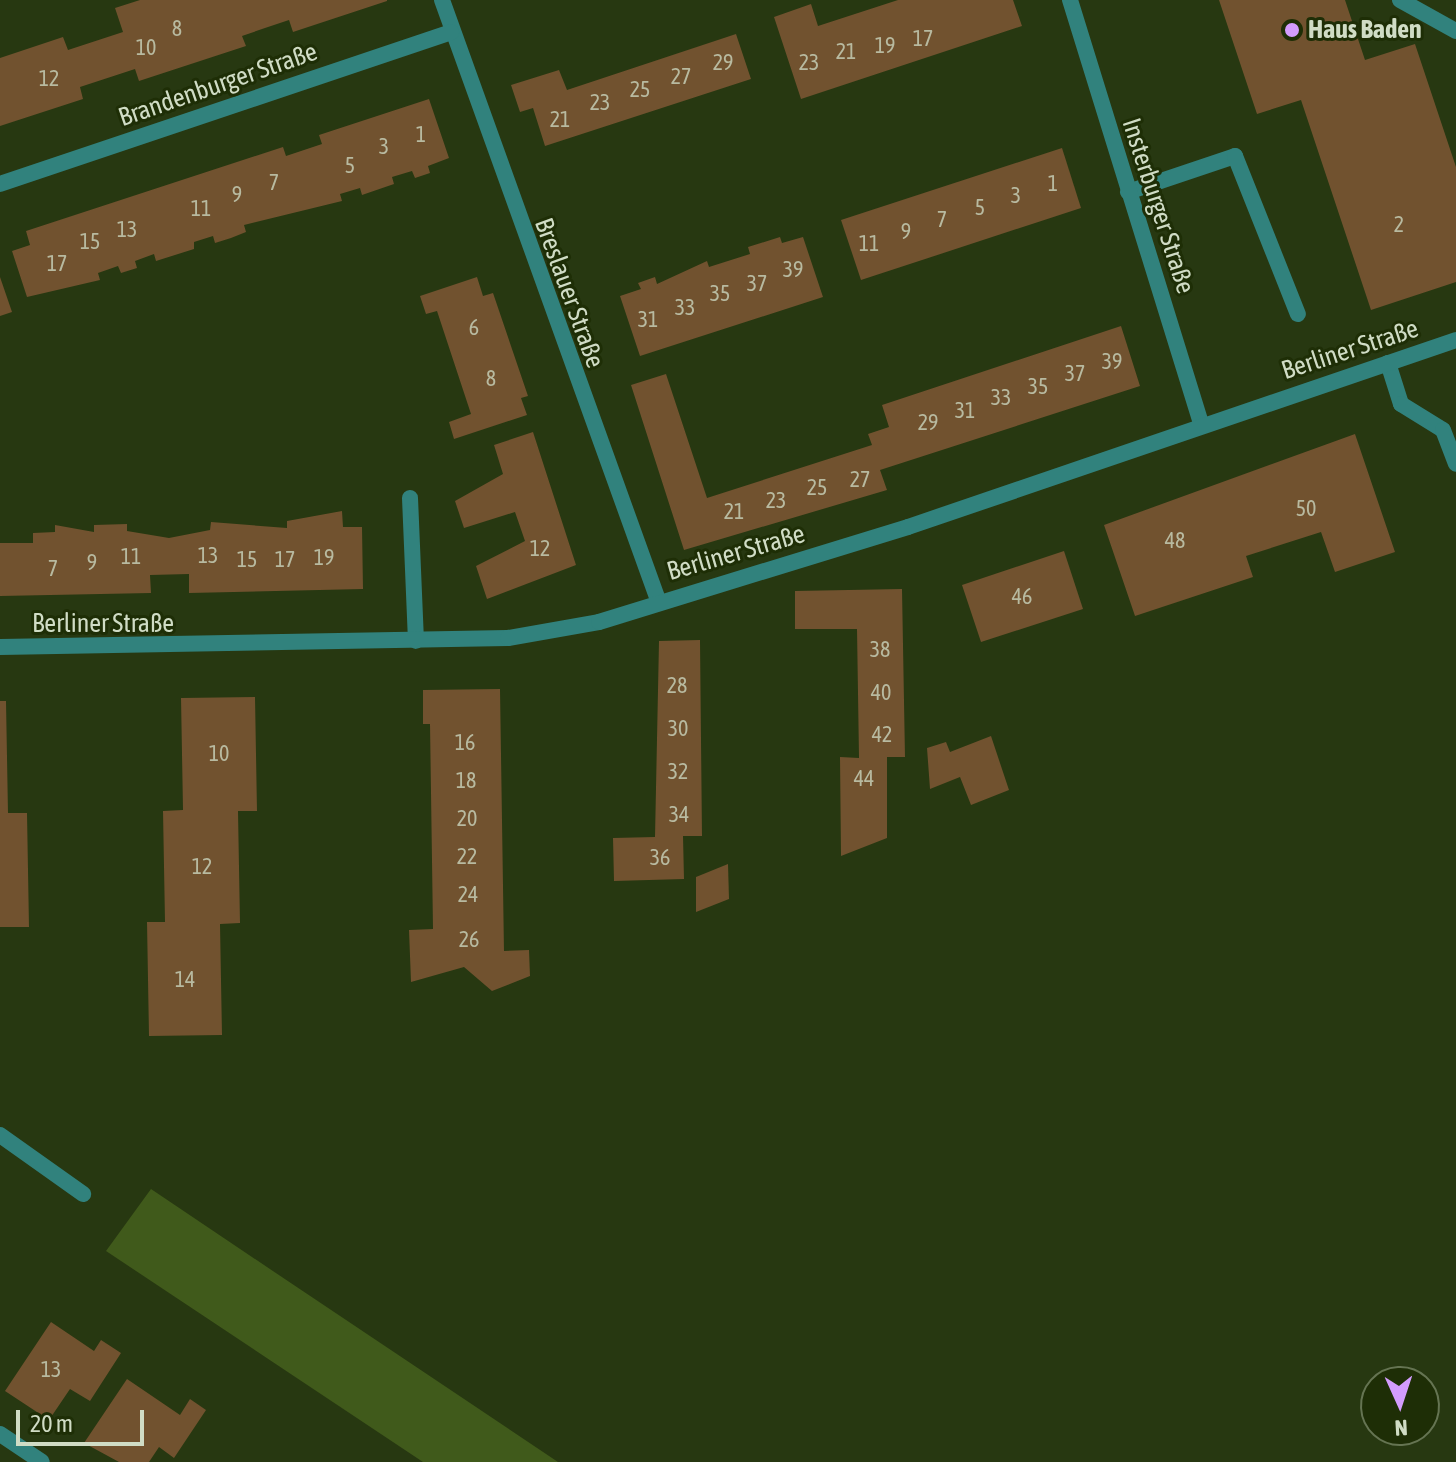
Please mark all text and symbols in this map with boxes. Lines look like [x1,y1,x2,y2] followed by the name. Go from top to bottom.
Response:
[1308,14,1422,46] place label: Haus Baden
[172,16,182,42] house number: 8
[1283,21,1301,39] marker: Haus Baden
[913,26,933,52] house number: 17
[875,33,895,59] house number: 19
[136,35,156,61] house number: 10
[115,36,321,134] street label: Brandenburger Straße
[836,39,856,65] house number: 21
[713,50,733,76] house number: 29
[799,50,819,76] house number: 23
[671,64,691,90] house number: 27
[39,66,59,92] house number: 12
[630,77,650,103] house number: 25
[590,90,610,116] house number: 23
[550,107,570,133] house number: 21
[1115,115,1201,297] street label: Insterburger Straße
[416,122,426,148] house number: 1
[379,134,389,160] house number: 3
[345,153,355,179] house number: 5
[269,170,279,196] house number: 7
[1048,171,1058,197] house number: 1
[232,182,242,208] house number: 9
[1011,183,1021,209] house number: 3
[975,195,985,221] house number: 5
[191,196,211,222] house number: 11
[937,207,947,233] house number: 7
[1394,212,1404,238] house number: 2
[527,214,611,372] street label: Breslauer Straße
[117,217,137,243] house number: 13
[901,219,911,245] house number: 9
[80,229,100,255] house number: 15
[859,231,879,257] house number: 11
[47,251,67,277] house number: 17
[783,257,803,283] house number: 39
[747,271,767,297] house number: 37
[710,281,730,307] house number: 35
[675,295,695,321] house number: 33
[638,307,658,333] house number: 31
[1278,313,1422,387] street label: Berliner Straße
[469,315,479,341] house number: 6
[1102,349,1122,375] house number: 39
[1065,361,1085,387] house number: 37
[486,366,496,392] house number: 8
[1028,374,1048,400] house number: 35
[991,385,1011,411] house number: 33
[955,398,975,424] house number: 31
[918,410,938,436] house number: 29
[850,467,870,493] house number: 27
[807,475,827,501] house number: 25
[766,488,786,514] house number: 23
[1296,496,1316,522] house number: 50
[724,499,744,525] house number: 21
[663,518,809,588] street label: Berliner Straße
[1165,528,1185,554] house number: 48
[530,536,550,562] house number: 12
[198,543,218,569] house number: 13
[121,544,141,570] house number: 11
[314,545,334,571] house number: 19
[237,547,257,573] house number: 15
[275,547,295,573] house number: 17
[87,550,97,576] house number: 9
[48,556,58,582] house number: 7
[1012,584,1032,610] house number: 46
[32,608,174,640] street label: Berliner Straße
[870,637,890,663] house number: 38
[667,673,687,699] house number: 28
[871,680,891,706] house number: 40
[668,716,688,742] house number: 30
[872,722,892,748] house number: 42
[455,730,475,756] house number: 16
[209,741,229,767] house number: 10
[668,759,688,785] house number: 32
[854,766,874,792] house number: 44
[456,768,476,794] house number: 18
[669,802,689,828] house number: 34
[457,806,477,832] house number: 20
[457,844,477,870] house number: 22
[650,845,670,871] house number: 36
[192,854,212,880] house number: 12
[458,882,478,908] house number: 24
[459,927,479,953] house number: 26
[175,967,195,993] house number: 14
[41,1357,61,1383] house number: 13
[1360,1366,1440,1446] north arrow
[20,1394,148,1444] scale bar
[30,1410,73,1437] text: 20 m
[1394,1415,1408,1441] text: N

